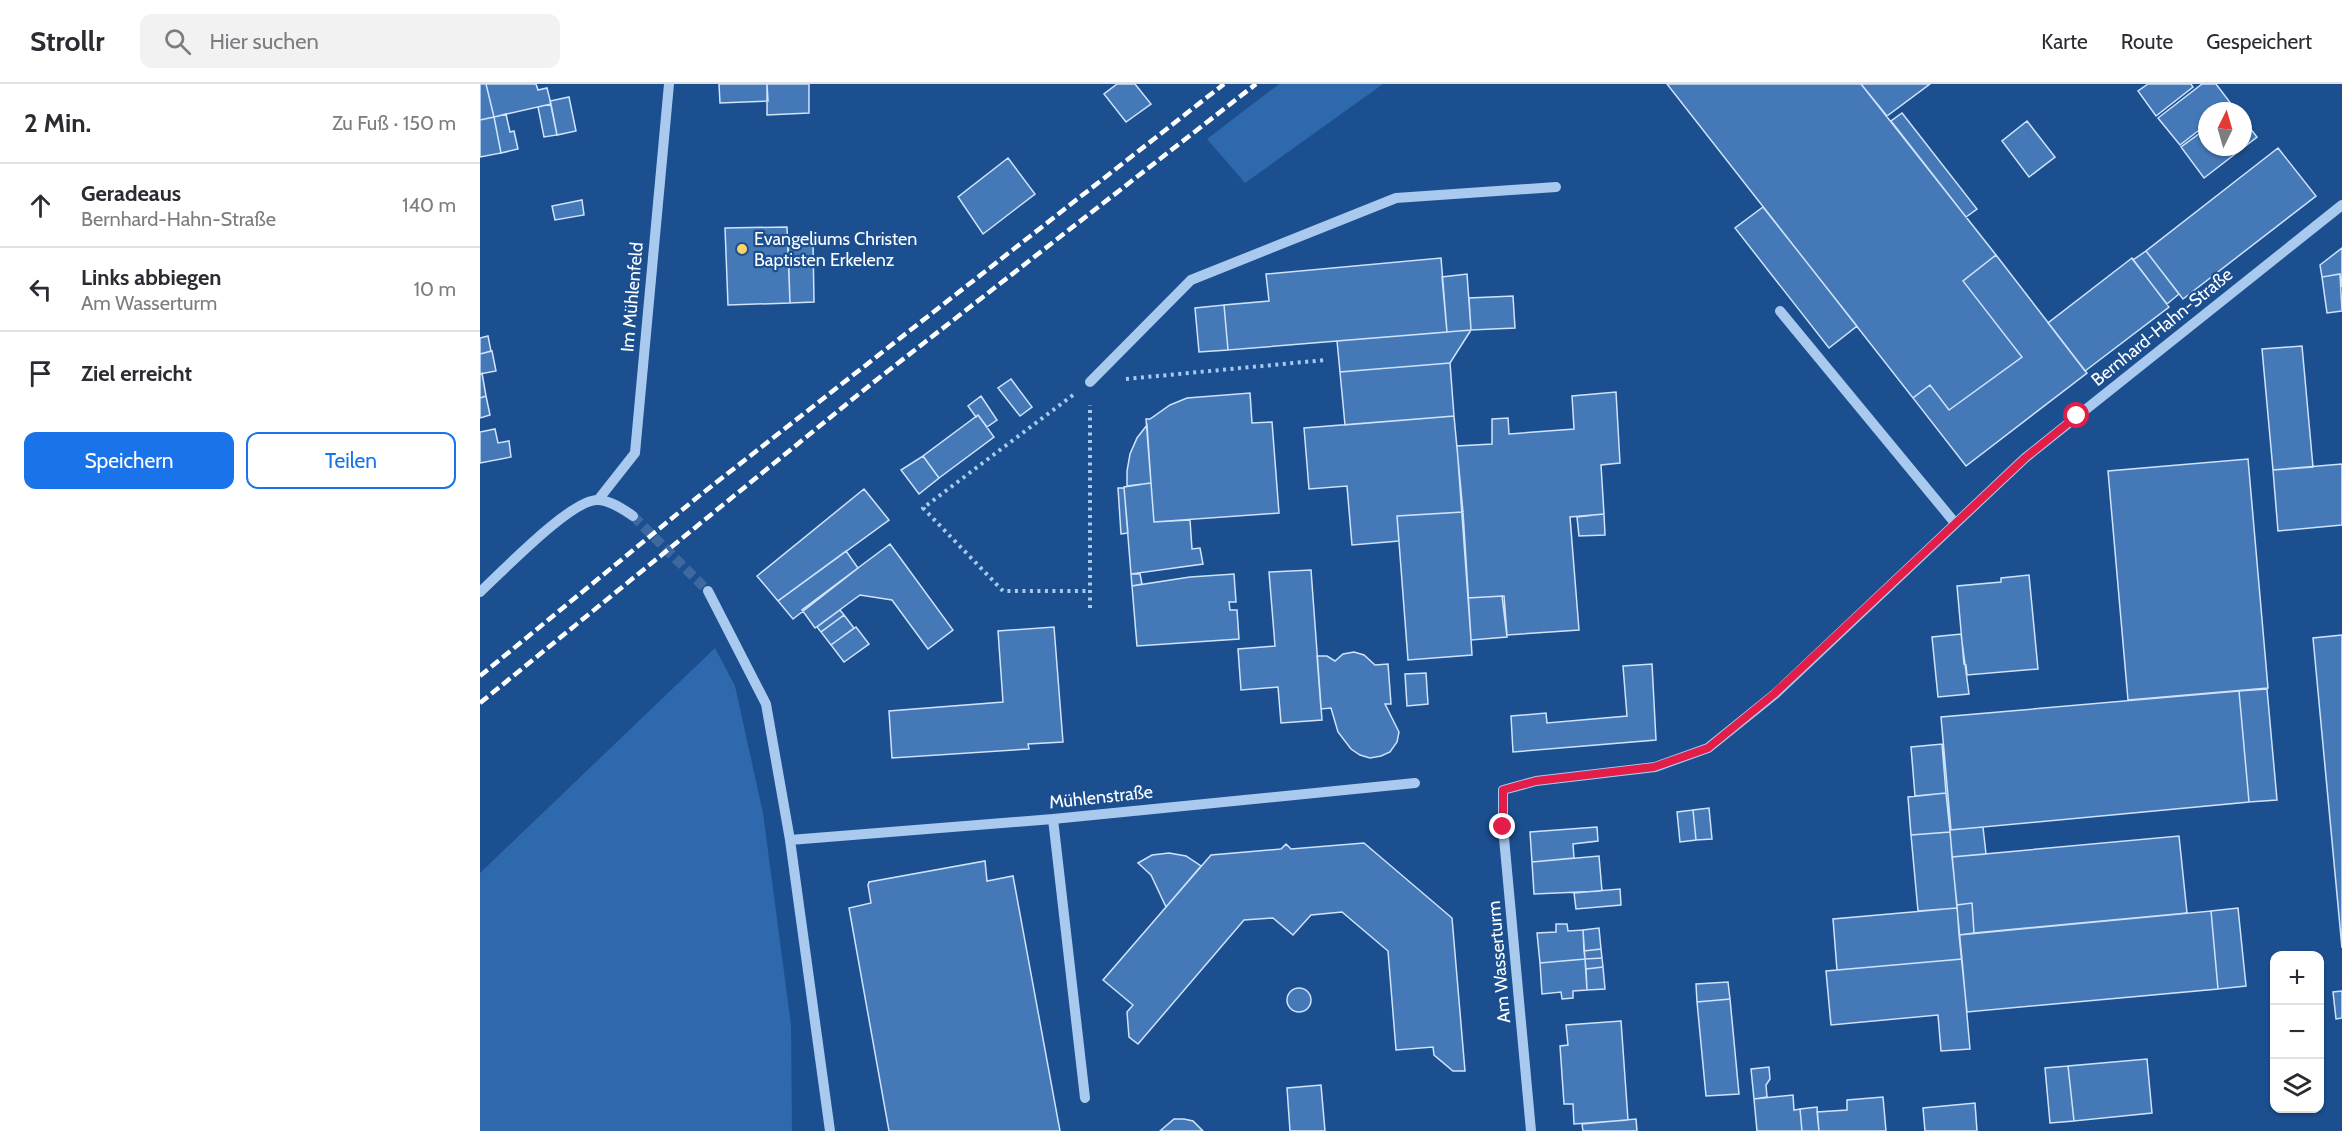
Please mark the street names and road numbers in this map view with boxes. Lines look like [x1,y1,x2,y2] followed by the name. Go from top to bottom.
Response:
[616,241,648,353] street label: Im Mühlenfeld
[2087,263,2237,391] street label: Bernhard-Hahn-Straße
[1048,781,1154,813] street label: Mühlenstraße
[1483,900,1515,1024] street label: Am Wasserturm

